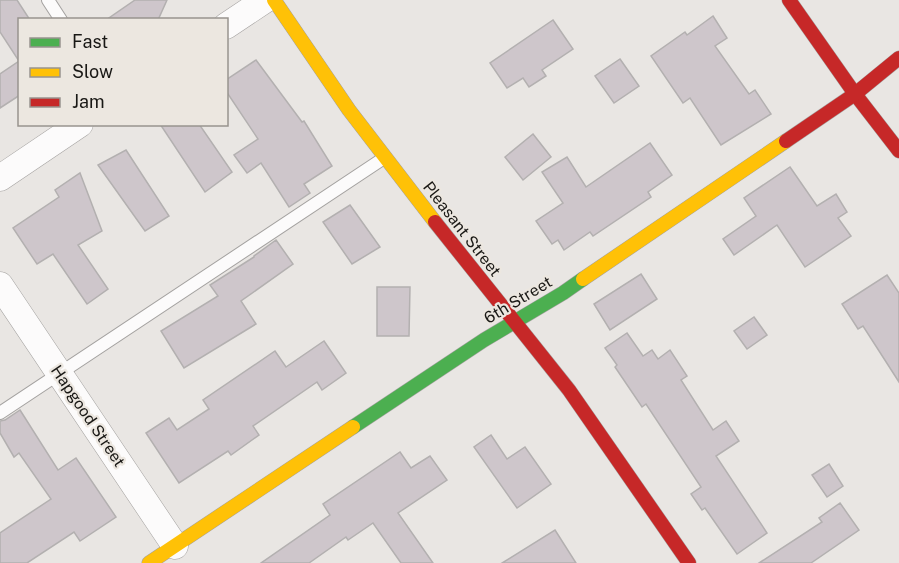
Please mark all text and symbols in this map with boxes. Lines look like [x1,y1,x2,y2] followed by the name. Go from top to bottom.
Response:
[18,18,228,126] legend
[72,31,108,52] text: Fast
[72,61,113,82] text: Slow
[72,91,105,112] text: Jam
[419,178,505,280] street label: Pleasant Street
[481,272,555,328] street label: 6th Street
[47,362,129,470] street label: Hapgood Street

